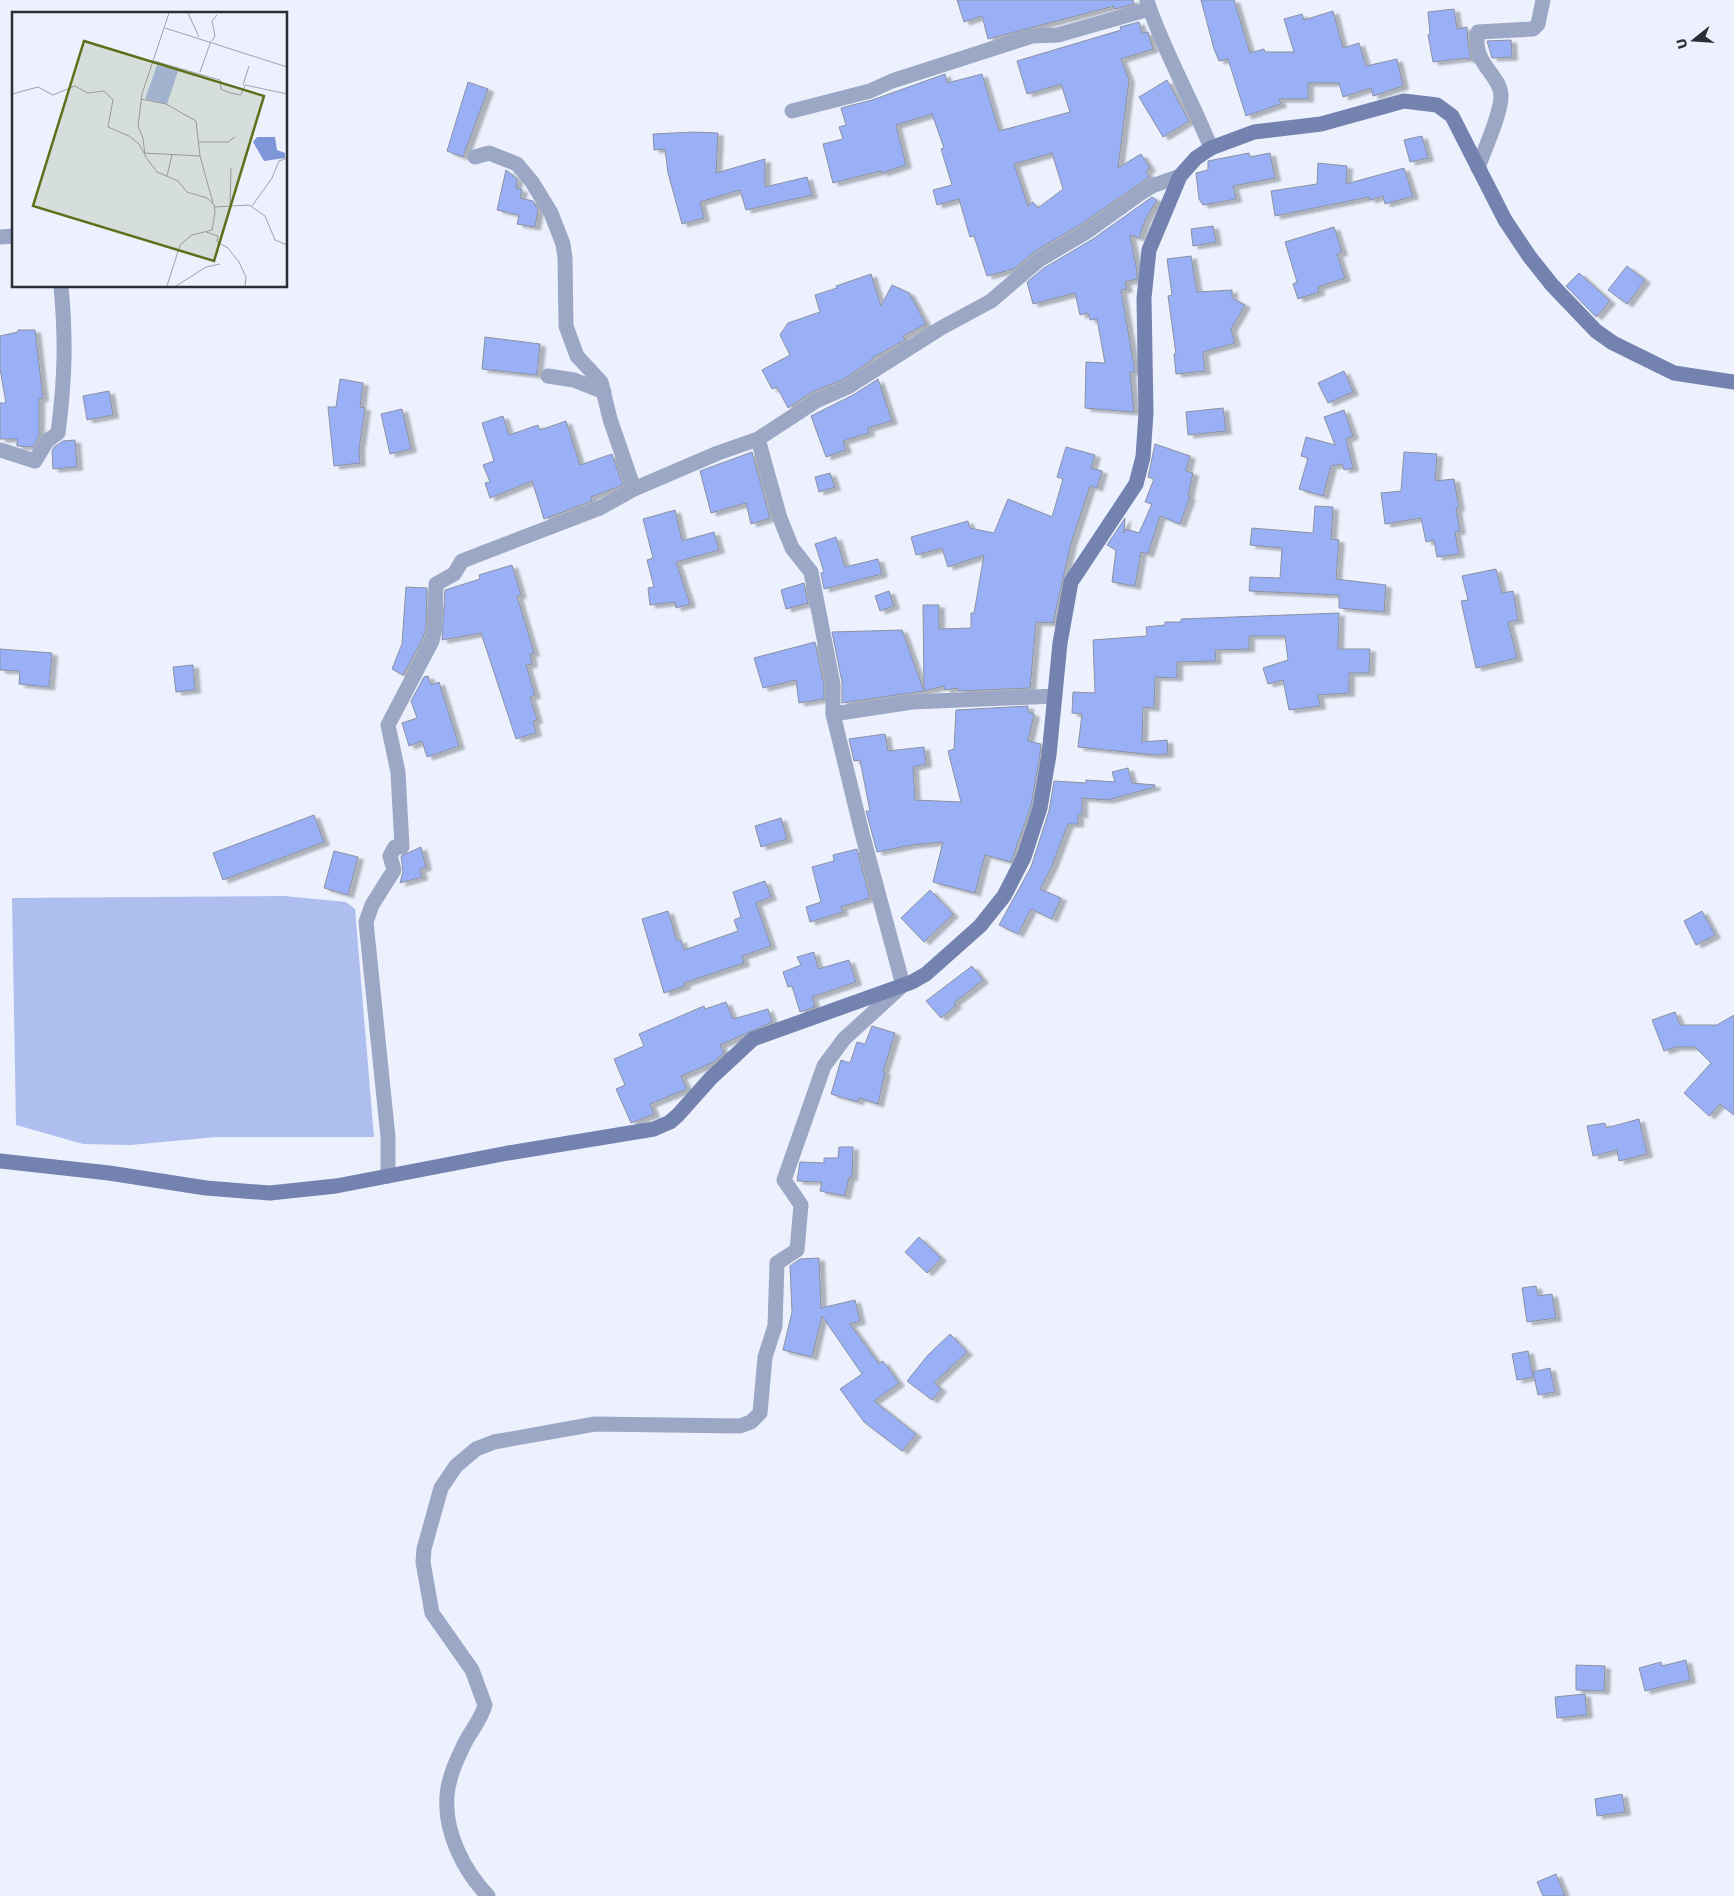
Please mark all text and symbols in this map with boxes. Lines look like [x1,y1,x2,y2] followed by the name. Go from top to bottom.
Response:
[12,12,288,288] inset map
[1669,15,1719,65] north arrow
[1672,37,1691,51] text: U

